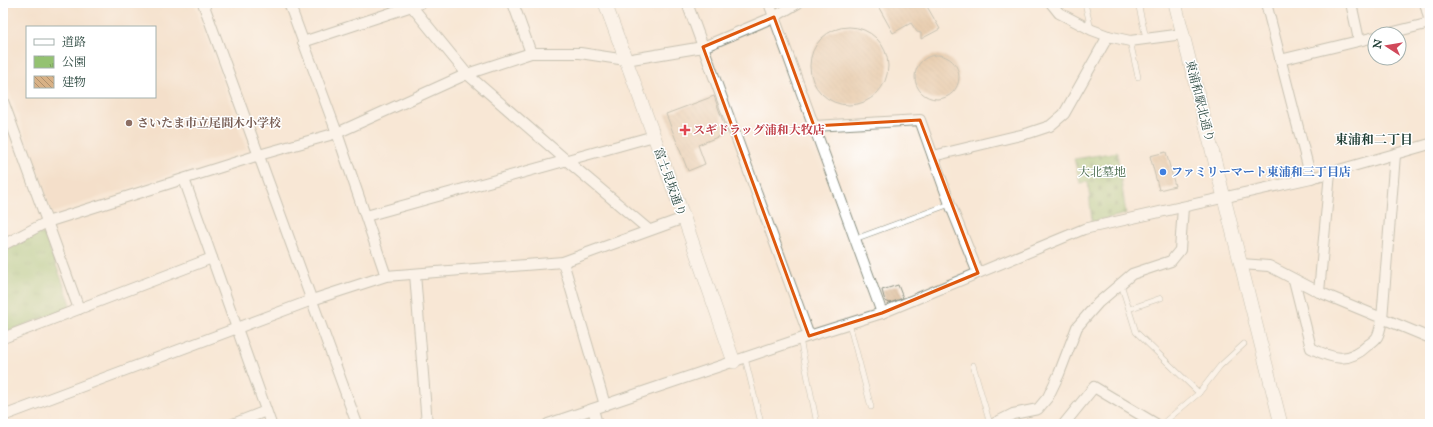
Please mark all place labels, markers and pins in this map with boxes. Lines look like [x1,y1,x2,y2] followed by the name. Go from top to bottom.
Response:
[137,116,281,130] place label: さいたま市立尾間木小学校
[124,118,134,128] marker: さいたま市立尾間木小学校
[693,123,825,137] place label: スギドラッグ浦和大牧店
[680,125,690,135] marker: スギドラッグ浦和大牧店
[1171,165,1351,179] place label: ファミリーマート東浦和三丁目店
[1158,167,1168,177] marker: ファミリーマート東浦和三丁目店

